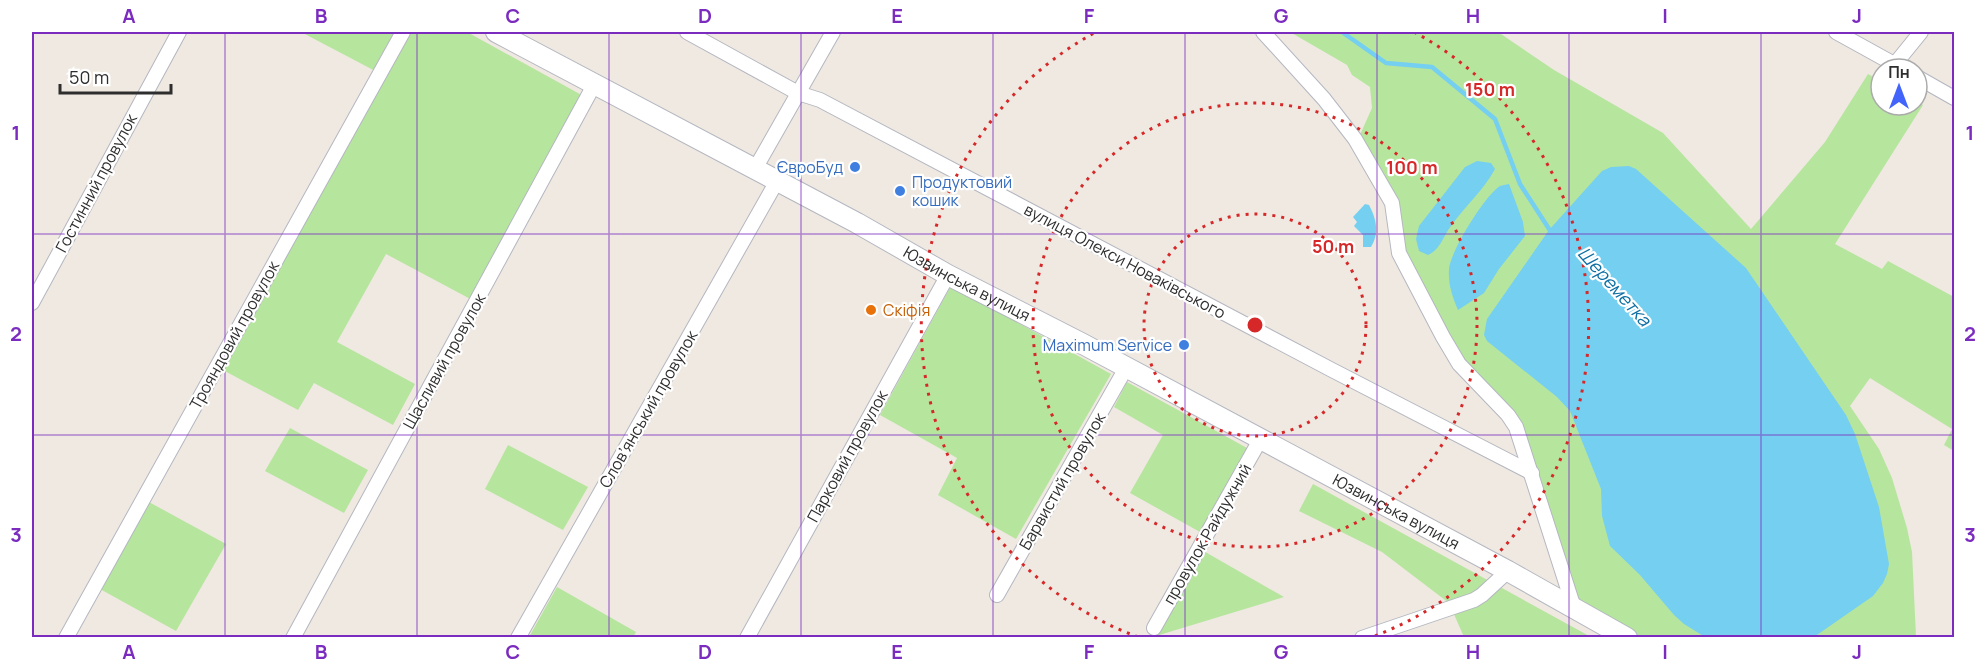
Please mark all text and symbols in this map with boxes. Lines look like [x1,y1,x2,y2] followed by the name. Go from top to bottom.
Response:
[122,2,136,29] text: A
[315,2,328,29] text: B
[506,2,520,29] text: C
[698,2,712,29] text: D
[891,2,903,29] text: E
[1084,2,1095,29] text: F
[1274,2,1289,29] text: G
[1466,2,1480,29] text: H
[1662,2,1668,29] text: I
[1852,2,1862,29] text: J
[60,57,171,95] scale bar
[1869,57,1929,117] north arrow
[1888,61,1910,83] text: Пн
[69,65,109,89] text: 50 m
[1465,77,1515,101] text: 150 m
[50,109,142,256] street label: Гостинний провулок
[12,119,20,146] text: 1
[1966,119,1974,146] text: 1
[1386,155,1438,179] text: 100 m
[777,156,843,178] place label: ЄвроБуд
[848,160,862,174] marker: ЄвроБуд
[912,171,1012,211] place label: Продуктовий кошик
[893,184,907,198] marker: Продуктовий кошик
[1020,198,1230,324] street label: вулиця Олекси Новаківського
[1312,234,1354,258] text: 50 m
[899,241,1034,326] street label: Юзвинська вулиця
[1573,241,1658,331] water label: Шереметка
[184,256,284,413] street label: Трояндовий провулок
[398,288,491,433] street label: Щасливий провулок
[883,299,930,321] place label: Скіфія
[864,303,878,317] marker: Скіфія
[1245,315,1265,335] centre of rings
[10,320,22,347] text: 2
[1964,320,1976,347] text: 2
[594,325,703,492] street label: Словʼянський провулок
[1043,334,1172,356] place label: Maximum Service
[1177,338,1191,352] marker: Maximum Service
[802,385,893,526] street label: Парковий провулок
[1014,407,1111,554] street label: Барвистий провулок
[1158,460,1256,608] street label: провулок Райдужний
[1329,468,1464,554] street label: Юзвинська вулиця
[10,521,22,548] text: 3
[1964,521,1976,548] text: 3
[122,638,136,665] text: A
[315,638,328,665] text: B
[506,638,520,665] text: C
[698,638,712,665] text: D
[891,638,903,665] text: E
[1084,638,1095,665] text: F
[1274,638,1289,665] text: G
[1466,638,1480,665] text: H
[1662,638,1668,665] text: I
[1852,638,1862,665] text: J

